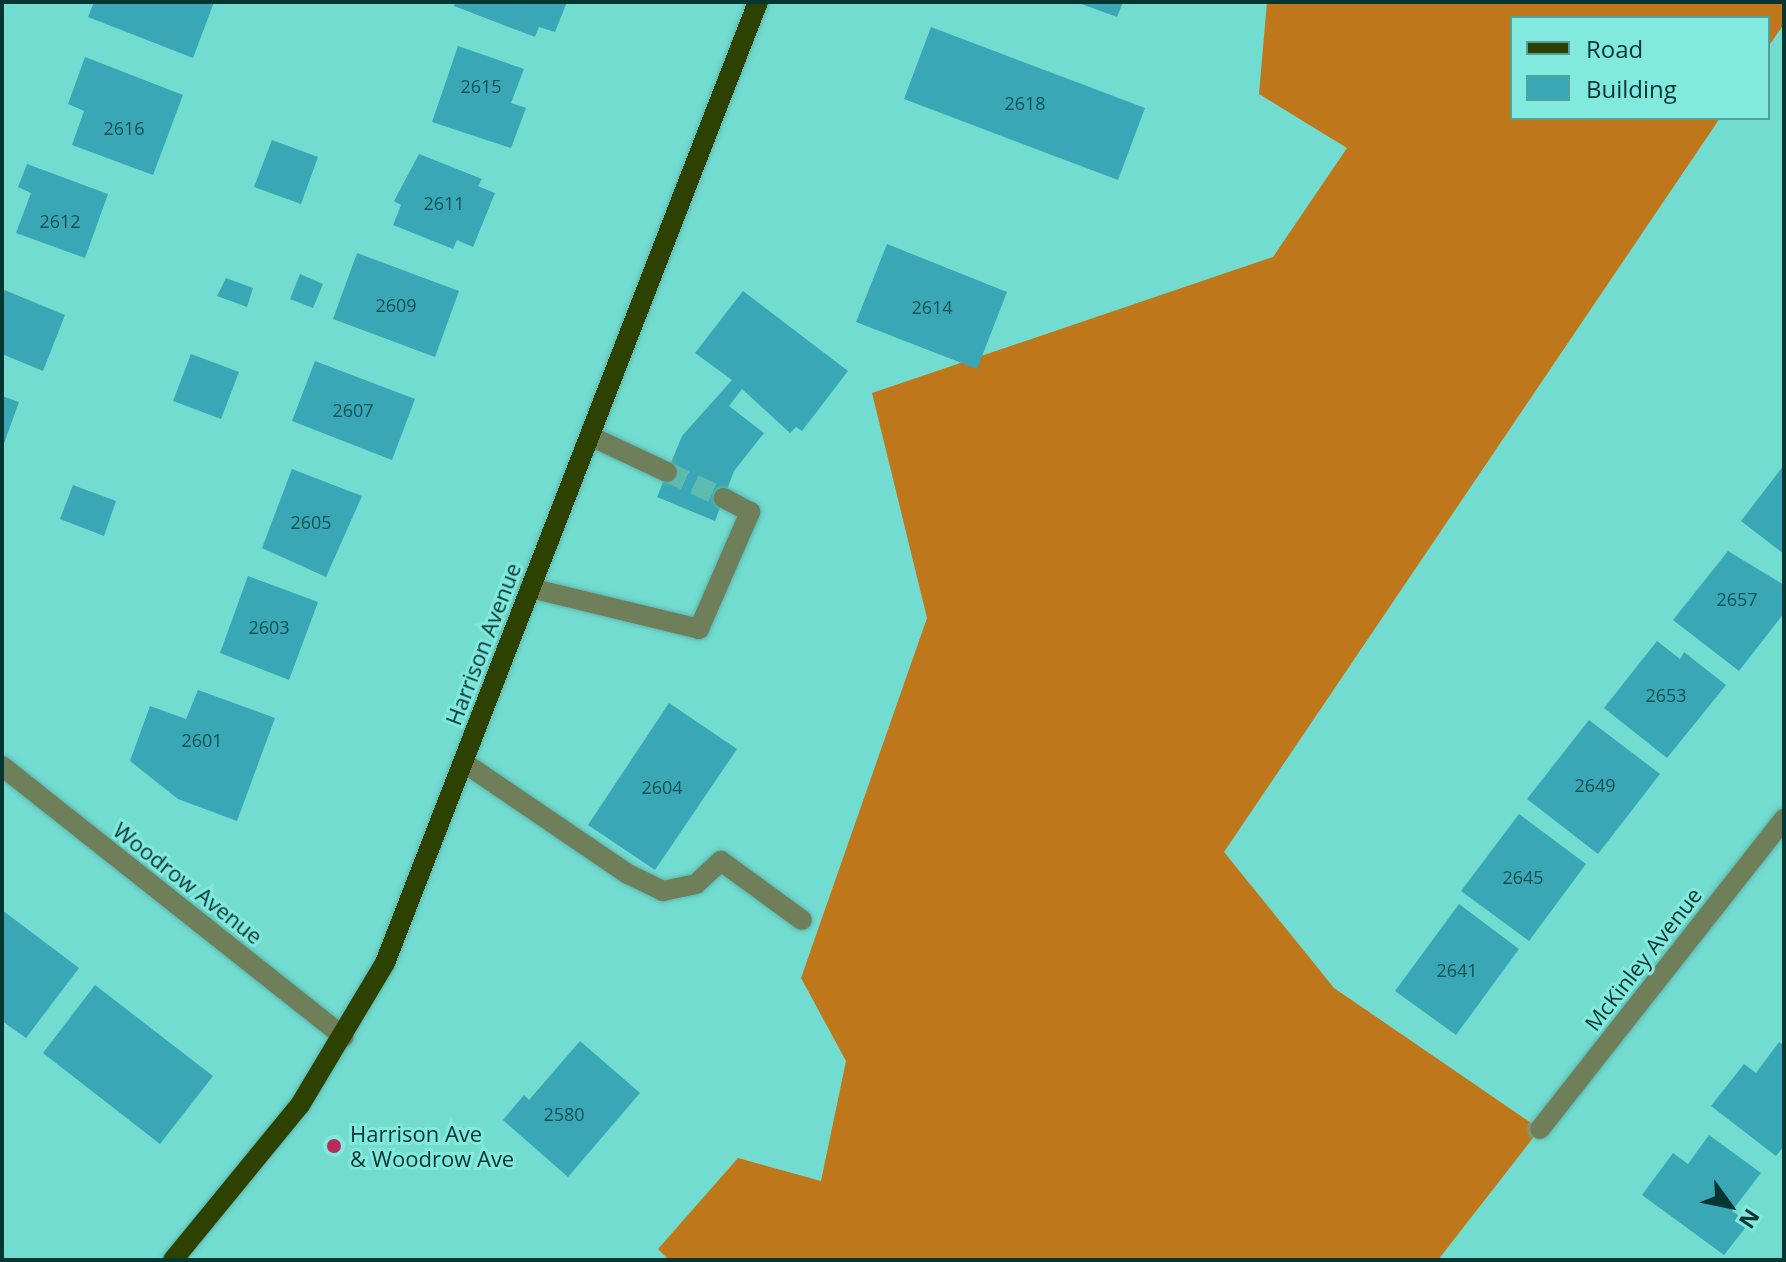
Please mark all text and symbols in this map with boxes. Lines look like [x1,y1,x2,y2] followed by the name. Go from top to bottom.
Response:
[1510,16,1770,120] legend
[1586,32,1643,65] text: Road
[1586,72,1677,105] text: Building
[460,75,502,97] house number: 2615
[1004,92,1046,114] house number: 2618
[103,117,145,139] house number: 2616
[423,192,465,214] house number: 2611
[39,210,81,232] house number: 2612
[375,294,417,316] house number: 2609
[911,296,953,318] house number: 2614
[332,399,374,421] house number: 2607
[290,511,332,533] house number: 2605
[440,559,526,729] street label: Harrison Avenue
[1716,588,1758,610] house number: 2657
[248,616,290,638] house number: 2603
[1645,684,1687,706] house number: 2653
[181,729,223,751] house number: 2601
[1574,774,1616,796] house number: 2649
[641,776,683,798] house number: 2604
[108,817,268,949] street label: Woodrow Avenue
[1502,866,1544,888] house number: 2645
[1579,882,1707,1036] street label: McKinley Avenue
[1436,959,1478,981] house number: 2641
[543,1103,585,1125] house number: 2580
[350,1120,514,1172] place label: Harrison Ave & Woodrow Ave
[325,1137,343,1155] marker: Harrison Ave & Woodrow Ave
[1690,1166,1770,1246] north arrow
[1733,1203,1768,1235] text: N

